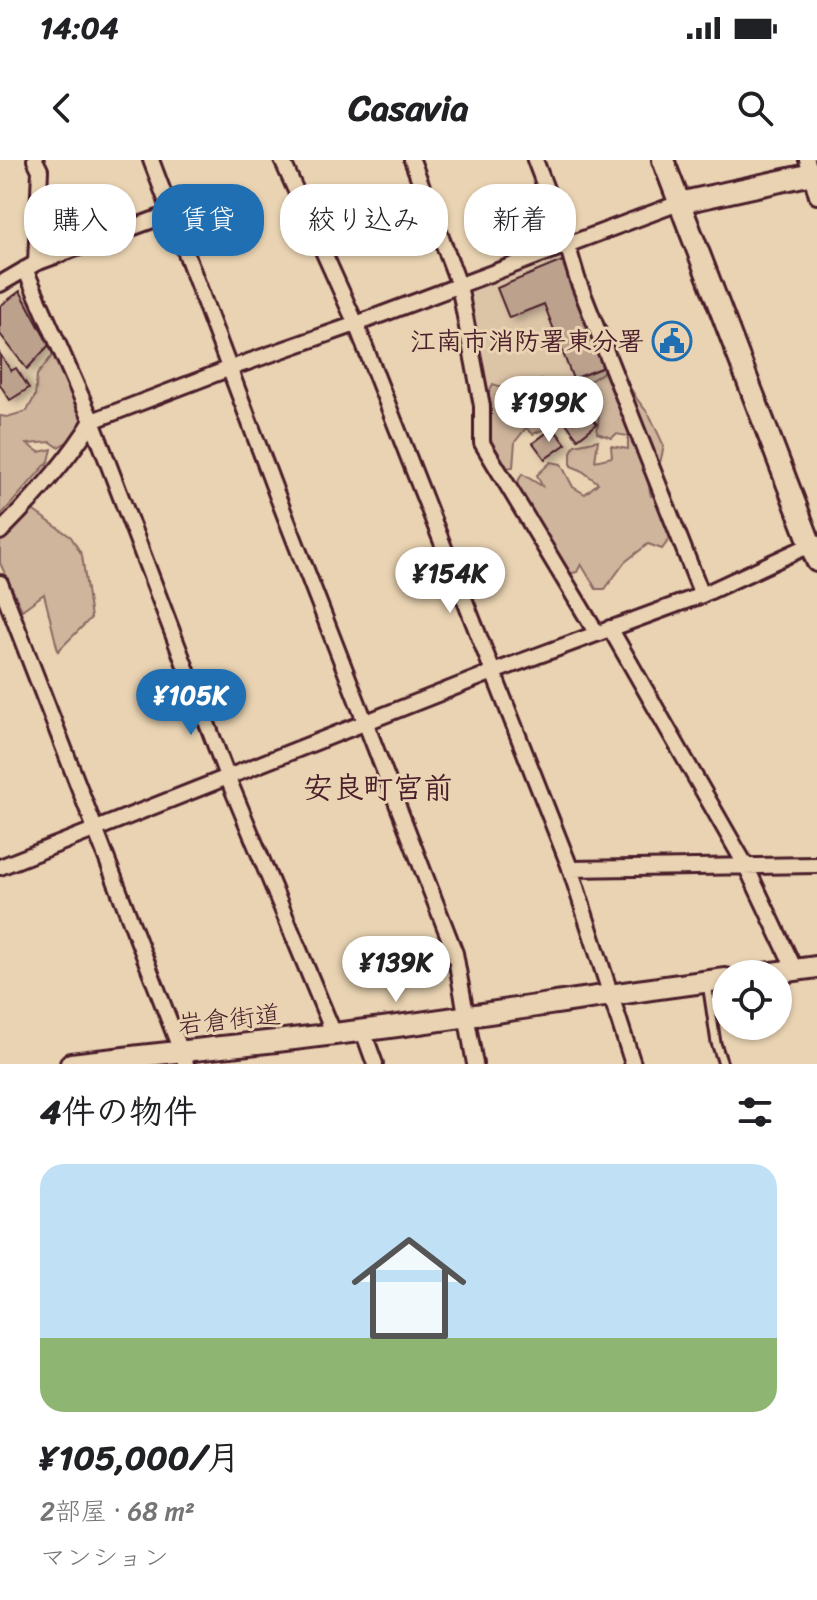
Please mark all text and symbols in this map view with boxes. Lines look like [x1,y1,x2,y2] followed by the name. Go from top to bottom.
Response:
[40,1,118,55] text: 14:04
[349,76,468,140] text: Casavia
[40,86,84,130] icon: back
[733,86,777,130] icon: search
[24,184,136,256] chip: 購入
[152,184,264,256] chip: 賃貸
[280,184,448,256] chip: 絞り込み
[464,184,576,256] chip: 新着
[410,318,644,364] place label: 江南市消防署東分署
[651,320,693,362] public building icon: 江南市消防署東分署
[493,376,605,444] pin: ¥199K
[512,379,586,425] text: ¥199K
[394,547,506,615] pin: ¥154K
[413,550,487,596] text: ¥154K
[135,669,247,737] pin: ¥105K
[154,672,228,718] text: ¥105K
[303,761,453,815] district label: 安良町宮前
[340,936,452,1004] pin: ¥139K
[360,939,432,985] text: ¥139K
[712,960,792,1040] map controls
[712,960,792,1040] button: locate
[175,991,283,1047] street label: 岩倉街道
[40,1082,197,1142] text: 4件の物件
[733,1090,777,1134] icon: filters
[337,1216,481,1360] icon: home
[40,1428,240,1488] text: ¥105,000/月
[40,1488,195,1534] text: 2部屋 · 68 m²
[40,1534,169,1580] text: マンション

